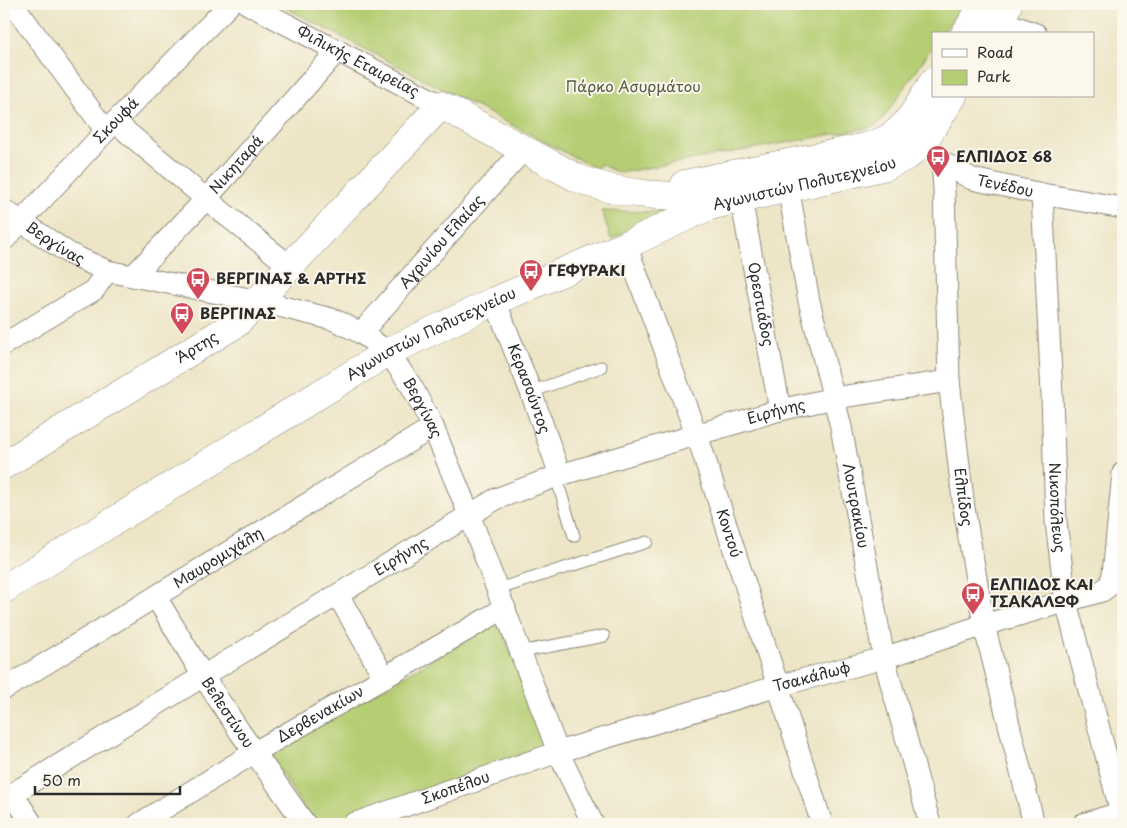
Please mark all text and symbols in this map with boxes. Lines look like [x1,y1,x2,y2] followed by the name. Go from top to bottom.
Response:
[293,19,424,102] street label: Φιλικής Εταιρείας
[932,32,1094,98] legend
[977,40,1013,63] text: Road
[977,64,1011,87] text: Park
[565,74,701,97] park label: Πάρκο Ασυρμάτου
[87,91,143,148] street label: Σκουφά
[203,129,268,198] street label: Νικηταρά
[925,144,951,178] bus stop icon: ΕΛΠΙΔΟΣ 68
[956,144,1052,167] place label: ΕΛΠΙΔΟΣ 68
[710,150,900,215] street label: Αγωνιστών Πολυτεχνείου
[975,167,1036,202] street label: Τενέδου
[393,188,489,293] street label: Αγρινίου Ελαίας
[22,215,89,269] street label: Βεργίνας
[518,258,544,292] bus stop icon: ΓΕΦΥΡΑΚΙ
[548,258,625,281] place label: ΓΕΦΥΡΑΚΙ
[743,260,781,348] street label: Ορεστιάδος
[185,266,211,300] bus stop icon: ΒΕΡΓΙΝΑΣ & ΑΡΤΗΣ
[216,266,366,289] place label: ΒΕΡΓΙΝΑΣ & ΑΡΤΗΣ
[341,280,519,385] street label: Αγωνιστών Πολυτεχνείου
[169,301,195,335] bus stop icon: ΒΕΡΓΙΝΑΣ
[200,301,276,324] place label: ΒΕΡΓΙΝΑΣ
[171,324,222,368] street label: Άρτης
[503,340,558,437] street label: Κερασούντος
[398,371,449,441] street label: Βεργίνας
[744,392,807,429] street label: Ειρήνης
[838,461,876,550] street label: Λουτρακίου
[1044,462,1073,554] street label: Νικοπόλεως
[949,466,980,528] street label: Ελπίδος
[712,505,749,560] street label: Κοντού
[168,521,267,593] street label: Μαυρομιχάλη
[369,530,432,580] street label: Ειρήνης
[990,572,1093,612] place label: ΕΛΠΙΔΟΣ ΚΑΙ ΤΣΑΚΑΛΩΦ
[960,581,986,615] bus stop icon: ΕΛΠΙΔΟΣ ΚΑΙ ΤΣΑΚΑΛΩΦ
[770,654,853,697] street label: Τσακάλωφ
[197,672,261,752] street label: Βελεστίνου
[272,679,368,747] street label: Δερβενακίων
[35,763,180,795] scale bar
[418,764,493,809] street label: Σκοπέλου
[42,768,81,791] text: 50 m

